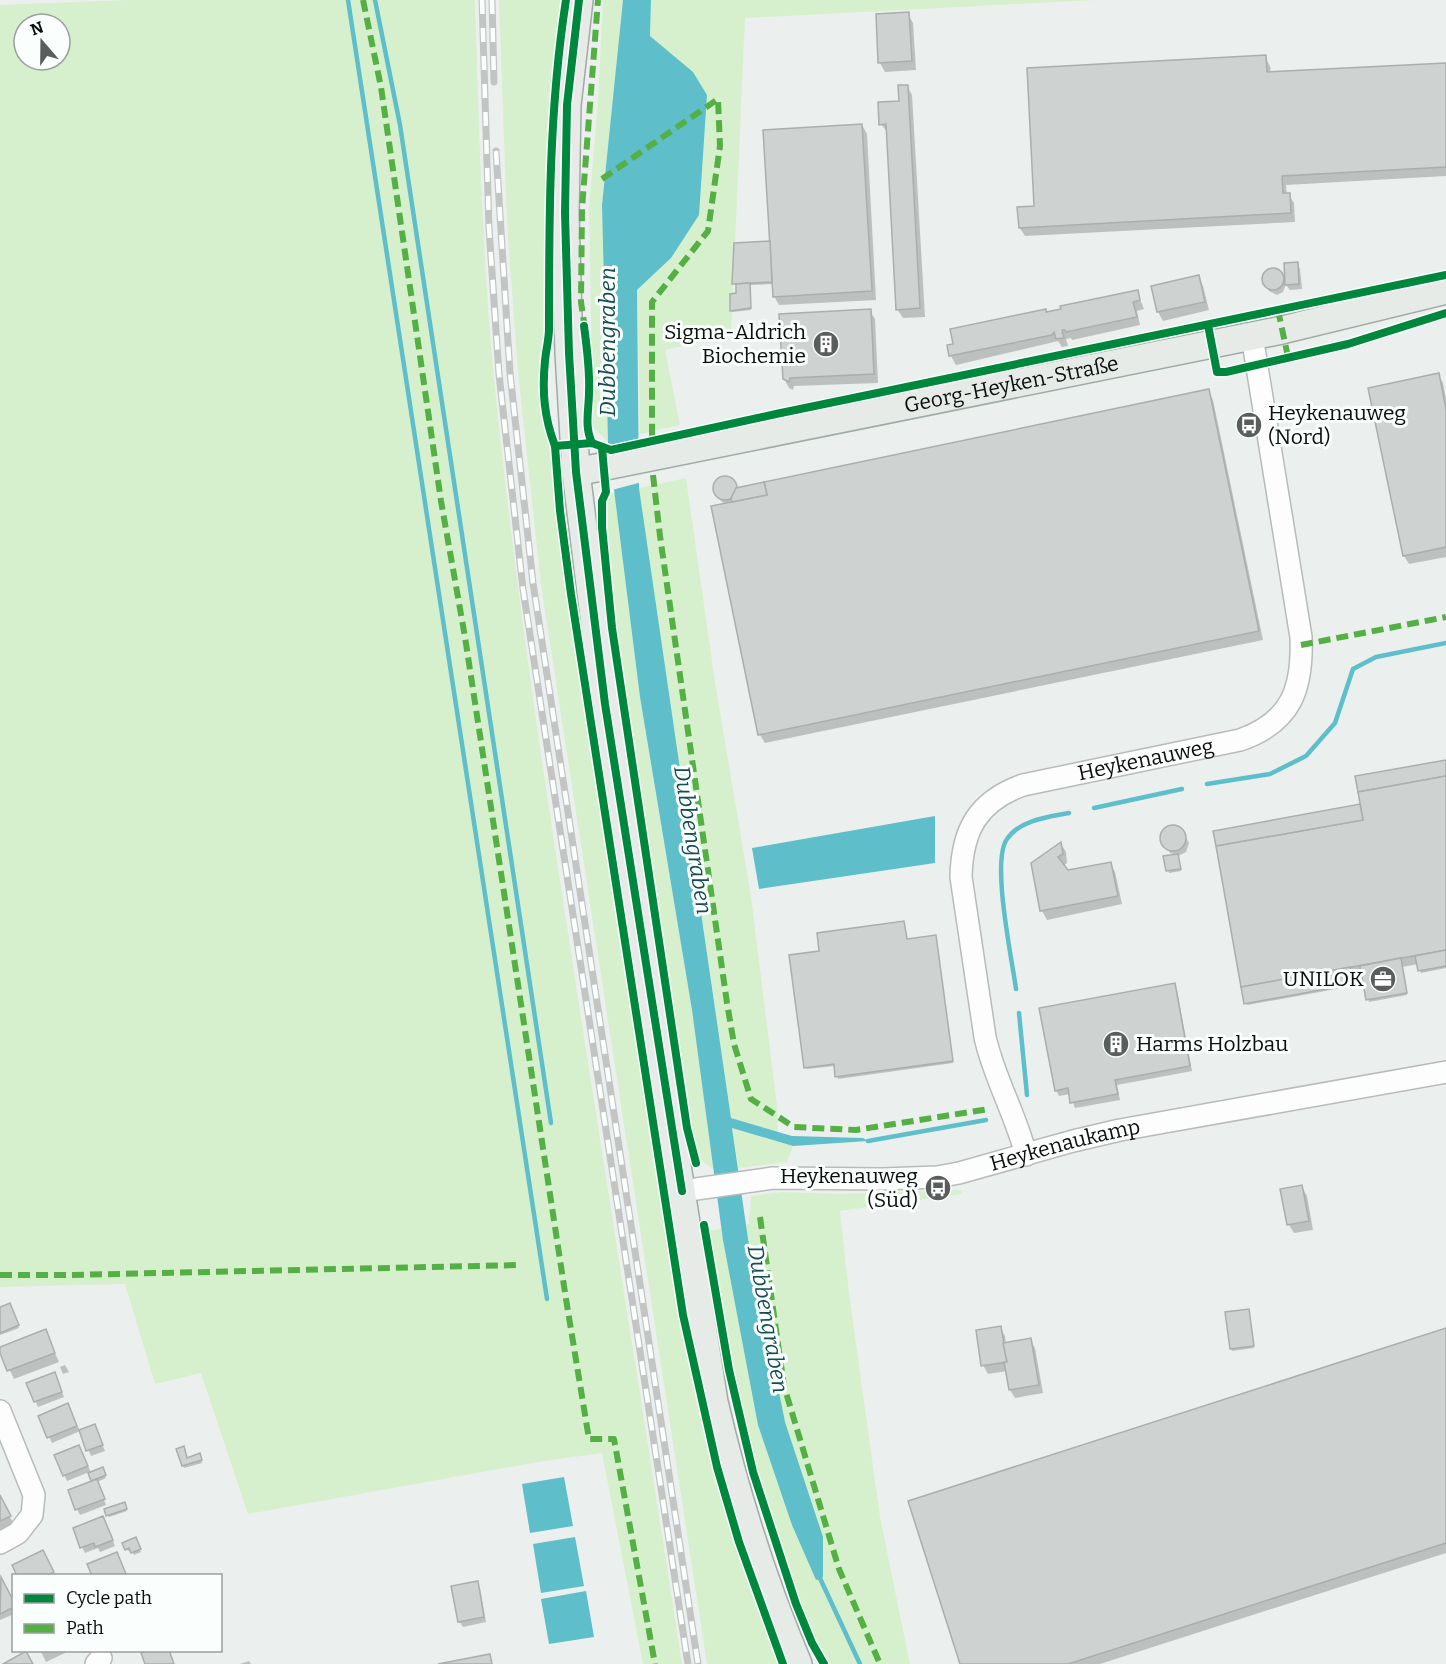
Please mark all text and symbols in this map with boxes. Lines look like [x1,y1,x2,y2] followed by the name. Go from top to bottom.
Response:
[12,12,72,72] north arrow
[28,17,46,39] text: N
[594,267,621,417] water label: Dubbengraben
[664,319,806,369] place label: Sigma-Aldrich Biochemie
[811,329,841,359] building icon: Sigma-Aldrich Biochemie
[902,350,1121,419] street label: Georg-Heyken-Straße
[1268,400,1406,450] place label: Heykenauweg (Nord)
[1234,410,1264,440] bus stop icon: Heykenauweg (Nord)
[1075,733,1216,786] street label: Heykenauweg
[668,764,718,916] water label: Dubbengraben
[1368,964,1398,994] office icon: UNILOK
[1283,966,1364,992] place label: UNILOK
[1101,1029,1131,1059] building icon: Harms Holzbau
[1136,1031,1288,1057] place label: Harms Holzbau
[987,1114,1142,1177] street label: Heykenaukamp
[780,1163,918,1213] place label: Heykenauweg (Süd)
[923,1173,953,1203] bus stop icon: Heykenauweg (Süd)
[742,1243,794,1395] water label: Dubbengraben
[12,1574,222,1652] legend
[66,1587,152,1609] text: Cycle path
[66,1617,104,1639] text: Path

